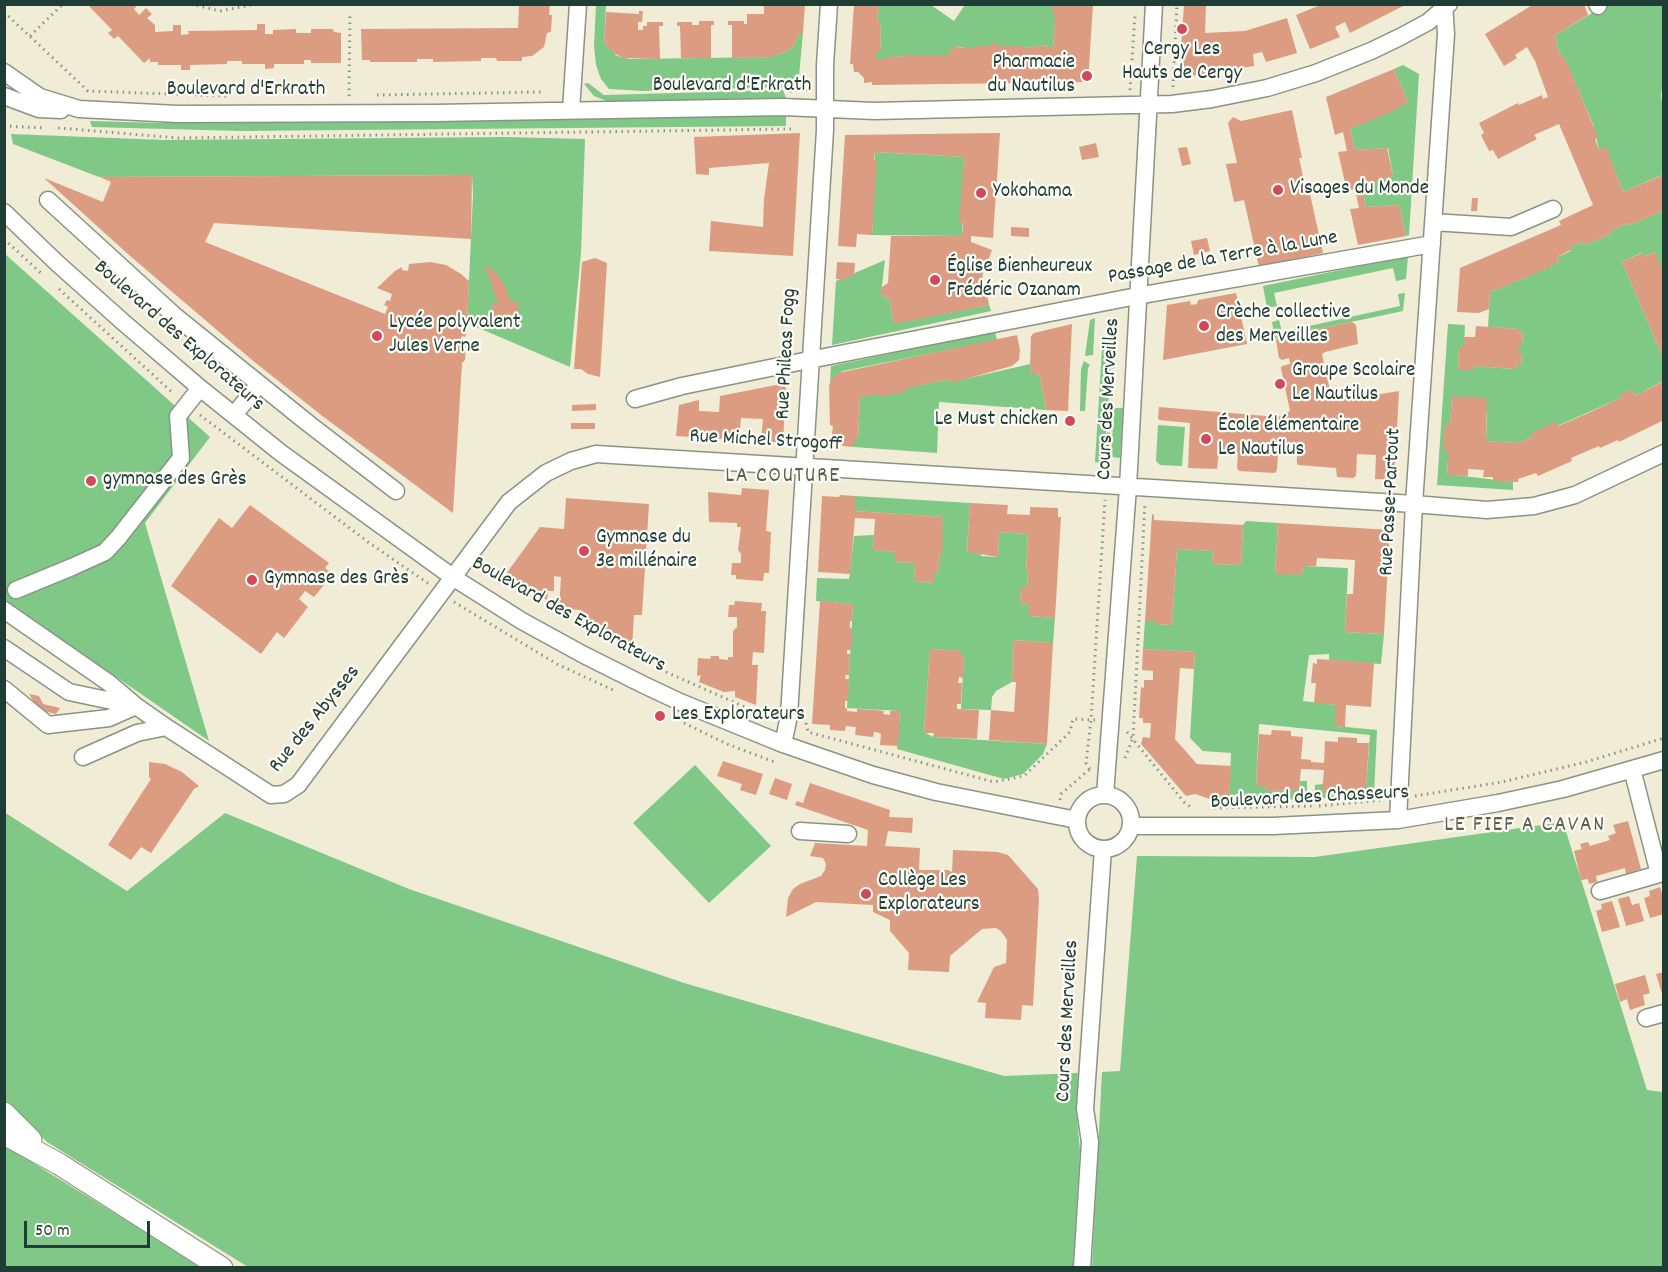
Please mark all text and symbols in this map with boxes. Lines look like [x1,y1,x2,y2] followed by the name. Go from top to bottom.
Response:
[1175,22,1189,36] marker: Cergy Les Hauts de Cergy
[1122,38,1242,88] place label: Cergy Les Hauts de Cergy
[988,51,1075,101] place label: Pharmacie du Nautilus
[1080,69,1094,83] marker: Pharmacie du Nautilus
[653,74,811,100] street label: Boulevard d'Erkrath
[167,78,325,104] street label: Boulevard d'Erkrath
[1290,177,1429,203] place label: Visages du Monde
[993,180,1072,206] place label: Yokohama
[1271,183,1285,197] marker: Visages du Monde
[974,186,988,200] marker: Yokohama
[1106,226,1340,292] street label: Passage de la Terre à la Lune
[947,255,1092,305] place label: Église Bienheureux Frédéric Ozanam
[87,256,269,418] street label: Boulevard des Explorateurs
[928,273,942,287] marker: Église Bienheureux Frédéric Ozanam
[772,288,804,420] street label: Rue Phileas Fogg
[1216,301,1350,351] place label: Crèche collective des Merveilles
[389,311,520,361] place label: Lycée polyvalent Jules Verne
[1093,317,1127,481] street label: Cours des Merveilles
[1197,319,1211,333] marker: Crèche collective des Merveilles
[370,329,384,343] marker: Lycée polyvalent Jules Verne
[1292,359,1415,409] place label: Groupe Scolaire Le Nautilus
[1273,377,1287,391] marker: Groupe Scolaire Le Nautilus
[935,408,1058,434] place label: Le Must chicken
[1063,414,1077,428] marker: Le Must chicken
[1218,414,1359,464] place label: École élémentaire Le Nautilus
[689,425,843,459] street label: Rue Michel Strogoff
[1376,428,1408,576] street label: Rue Passe-Partout
[1199,432,1213,446] marker: École élémentaire Le Nautilus
[725,465,841,491] district label: LA COUTURE
[103,468,247,494] place label: gymnase des Grès
[84,474,98,488] marker: gymnase des Grès
[596,526,697,576] place label: Gymnase du 3e millénaire
[577,544,591,558] marker: Gymnase du 3e millénaire
[467,552,669,680] street label: Boulevard des Explorateurs
[264,567,409,593] place label: Gymnase des Grès
[245,573,259,587] marker: Gymnase des Grès
[265,661,367,779] street label: Rue des Abysses
[672,703,805,729] place label: Les Explorateurs
[653,709,667,723] marker: Les Explorateurs
[1210,781,1410,817] street label: Boulevard des Chasseurs
[1444,814,1606,840] district label: LE FIEF A CAVAN
[878,869,980,919] place label: Collège Les Explorateurs
[859,887,873,901] marker: Collège Les Explorateurs
[1052,939,1086,1103] street label: Cours des Merveilles
[27,1209,153,1247] scale bar
[35,1219,70,1244] text: 50 m

